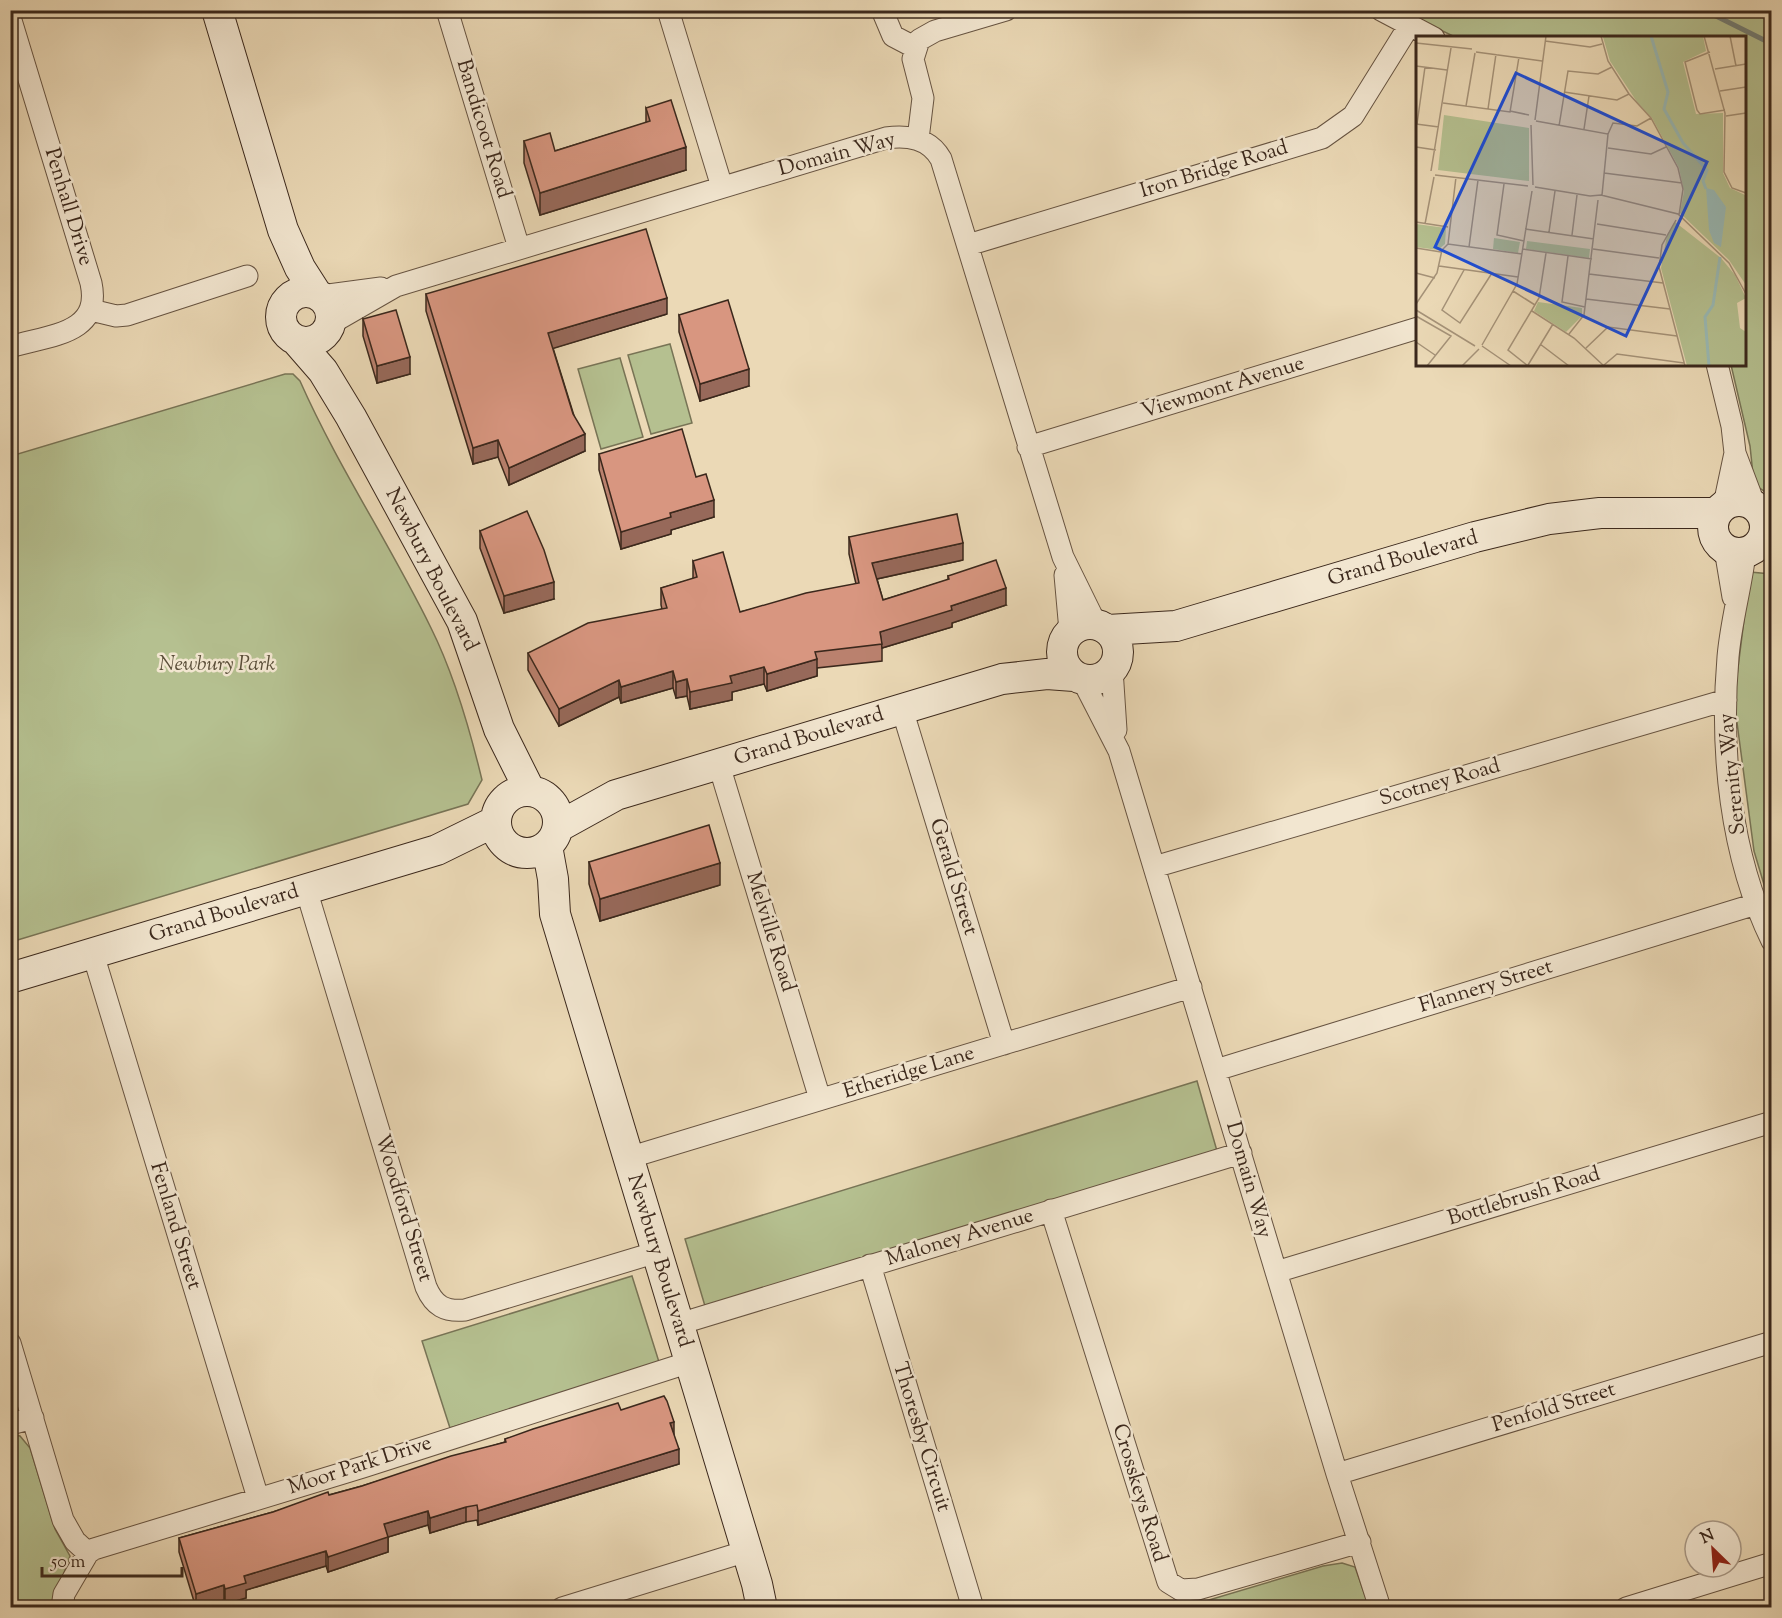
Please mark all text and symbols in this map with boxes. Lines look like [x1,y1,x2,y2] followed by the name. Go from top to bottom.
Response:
[1416,36,1746,366] inset map
[448,56,518,202] street label: Bandicoot Road
[775,125,899,185] street label: Domain Way
[1136,133,1292,207] street label: Iron Bridge Road
[36,144,100,270] street label: Penhall Drive
[1138,349,1308,427] street label: Viewmont Avenue
[377,483,485,657] street label: Newbury Boulevard
[1324,523,1482,595] street label: Grand Boulevard
[159,650,276,680] park label: Newbury Park
[730,700,888,774] street label: Grand Boulevard
[1712,711,1754,836] street label: Serenity Way
[1376,751,1504,815] street label: Scotney Road
[921,815,985,939] street label: Gerald Street
[737,868,803,996] street label: Melville Road
[145,877,303,951] street label: Grand Boulevard
[1415,952,1557,1022] street label: Flannery Street
[840,1039,978,1107] street label: Etheridge Lane
[1217,1118,1279,1242] street label: Domain Way
[366,1131,440,1285] street label: Woodford Street
[141,1159,209,1293] street label: Fenland Street
[1444,1160,1604,1234] street label: Bottlebrush Road
[618,1171,700,1352] street label: Newbury Boulevard
[883,1201,1037,1275] street label: Maloney Avenue
[884,1359,958,1515] street label: Thoresby Circuit
[1489,1375,1619,1441] street label: Penfold Street
[1104,1420,1174,1566] street label: Crosskeys Road
[284,1429,436,1503] street label: Moor Park Drive
[1683,1519,1743,1579] north arrow
[1697,1524,1719,1551] text: N
[42,1540,182,1578] scale bar
[50,1550,86,1576] text: 50 m

